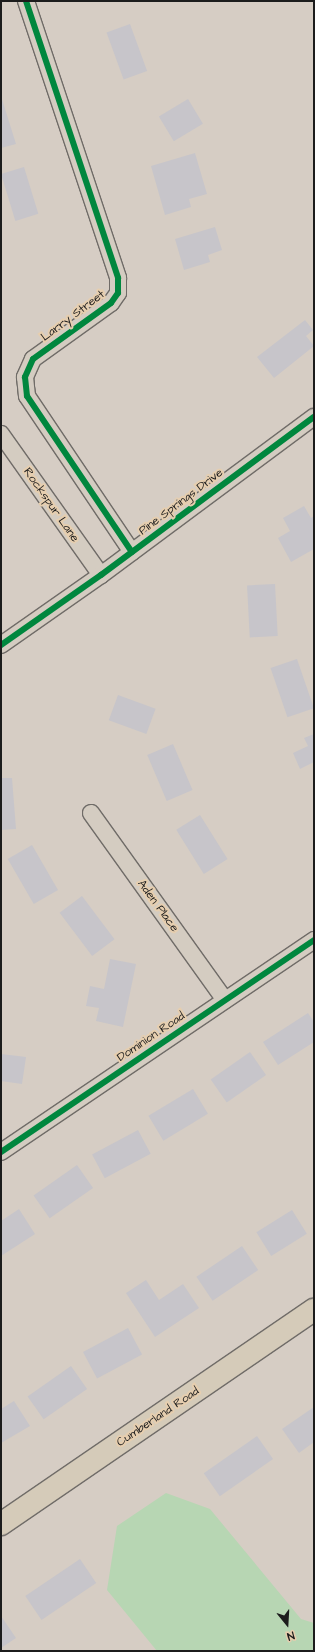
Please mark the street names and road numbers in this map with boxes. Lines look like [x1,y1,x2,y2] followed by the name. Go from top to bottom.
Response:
[38,287,108,345] street label: Larry Street
[20,465,82,545] street label: Rockspur Lane
[136,466,226,538] street label: Pine Springs Drive
[134,877,182,935] street label: Aden Place
[114,1009,188,1065] street label: Dominion Road
[114,1384,202,1450] street label: Cumberland Road

